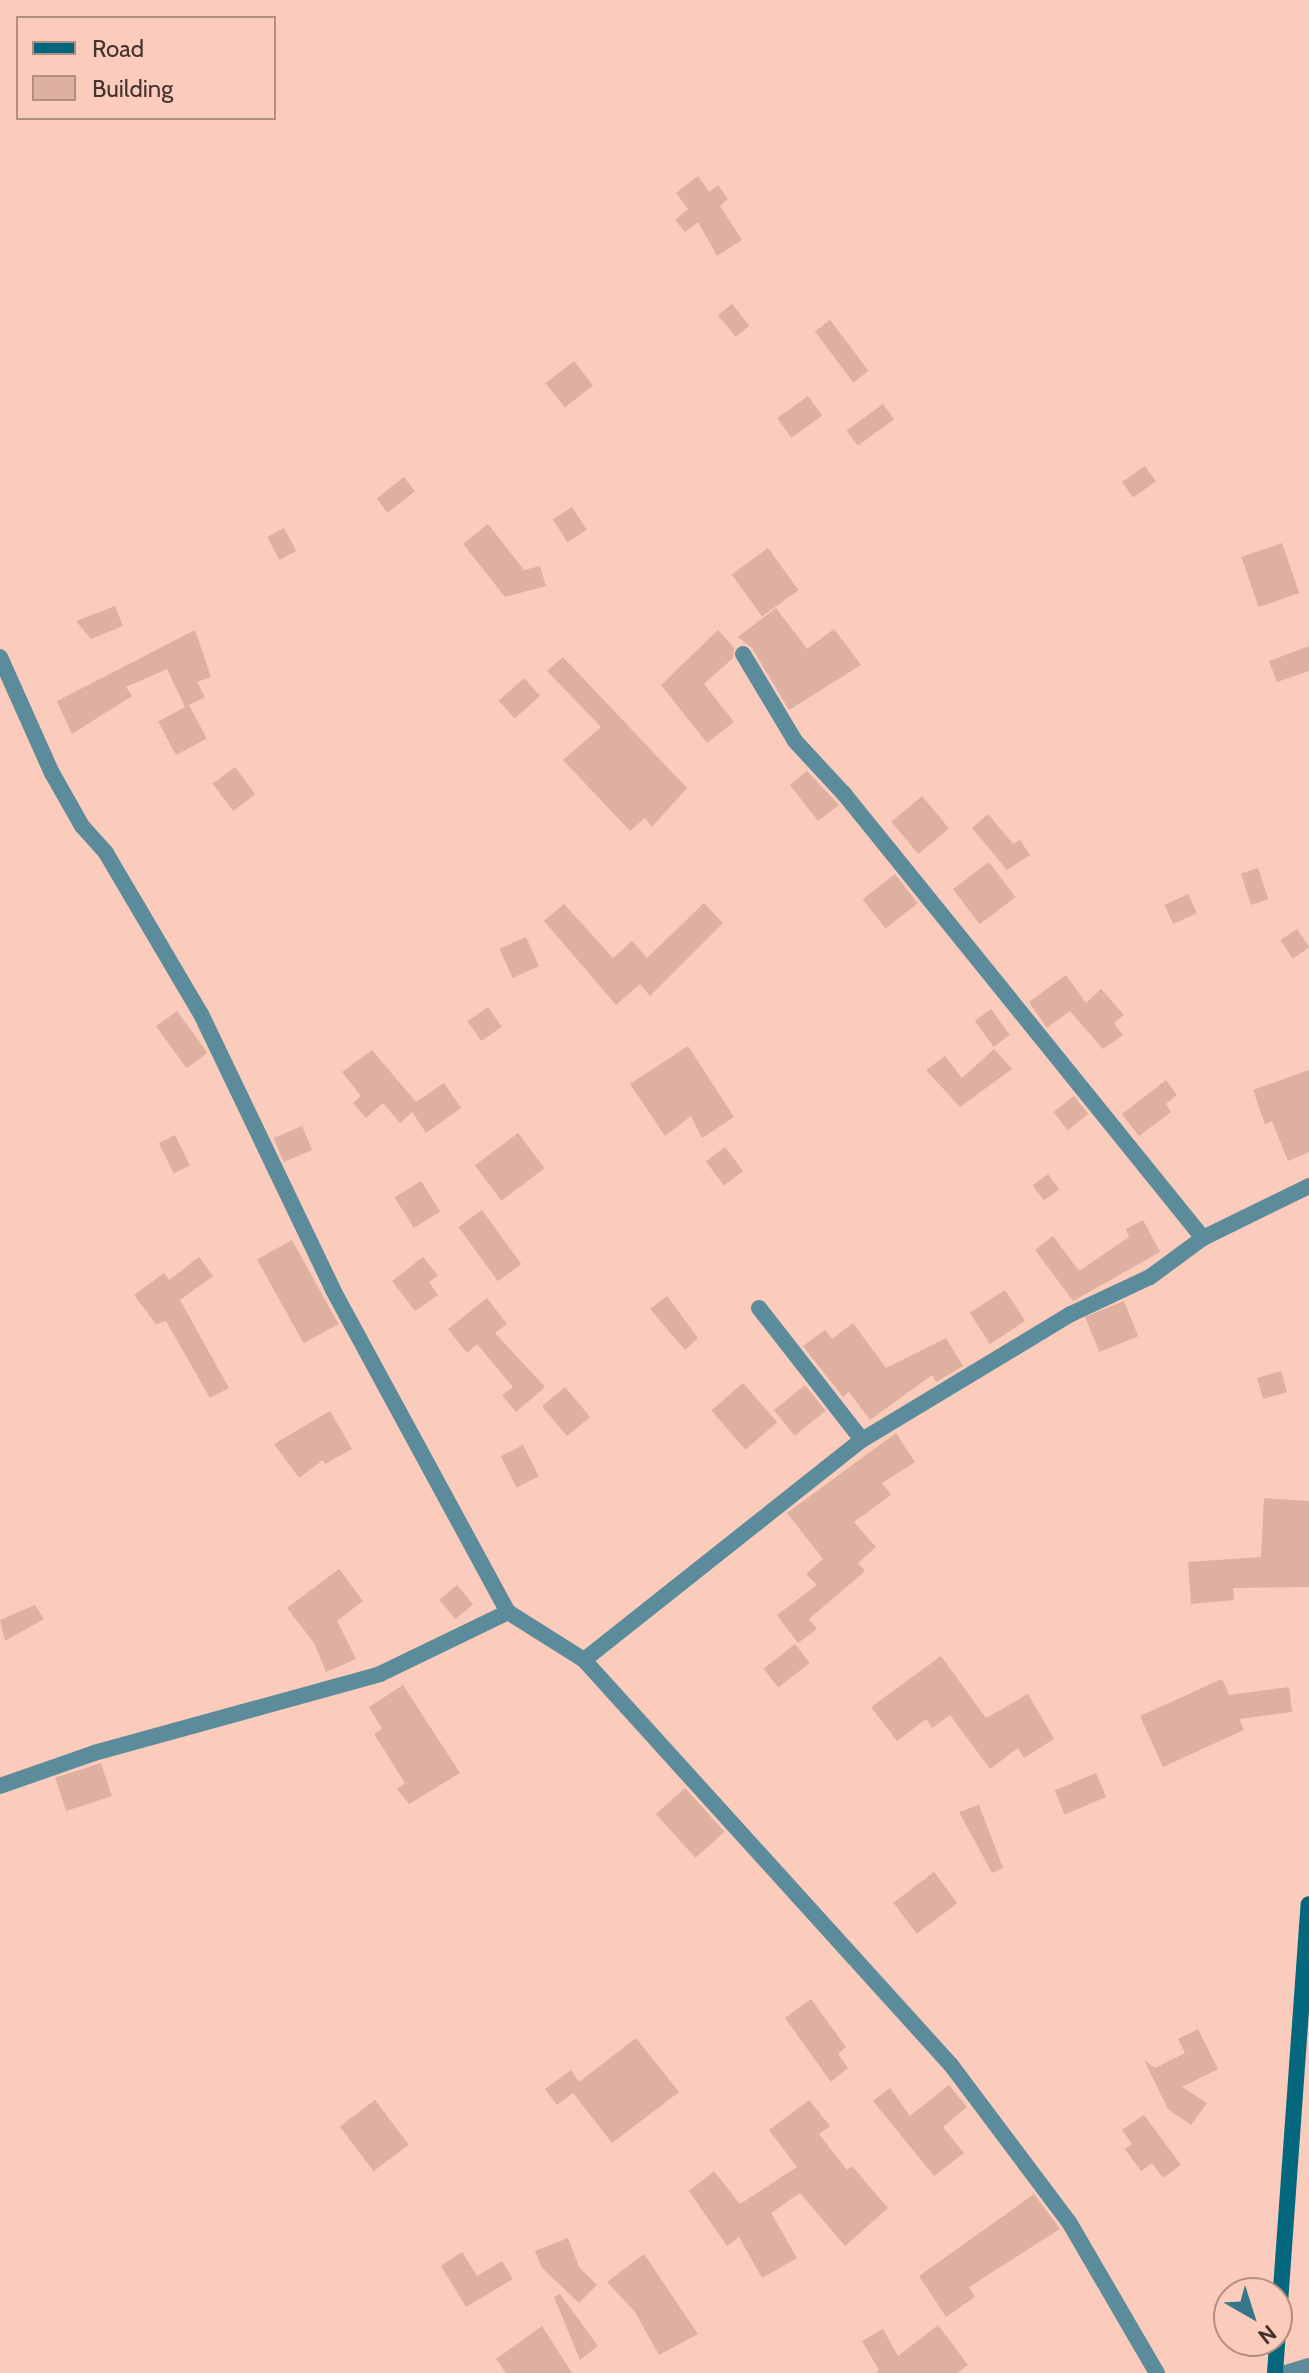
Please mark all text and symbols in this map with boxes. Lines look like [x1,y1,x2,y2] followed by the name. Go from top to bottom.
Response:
[16,16,276,120] legend
[92,34,144,63] text: Road
[92,74,173,103] text: Building
[1213,2277,1293,2357] north arrow
[1253,2319,1282,2350] text: N

